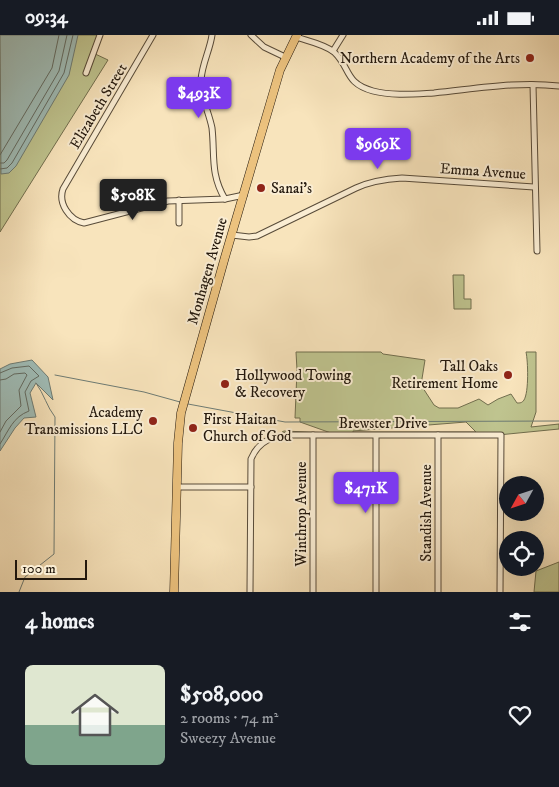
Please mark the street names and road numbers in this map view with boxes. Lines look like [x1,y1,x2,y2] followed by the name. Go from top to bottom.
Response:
[65,60,132,152] street label: Elizabeth Street
[439,159,527,184] street label: Emma Avenue
[183,215,232,327] street label: Monhagen Avenue
[339,414,428,433] street label: Brewster Drive
[292,462,311,567] street label: Winthrop Avenue
[417,464,436,562] street label: Standish Avenue

